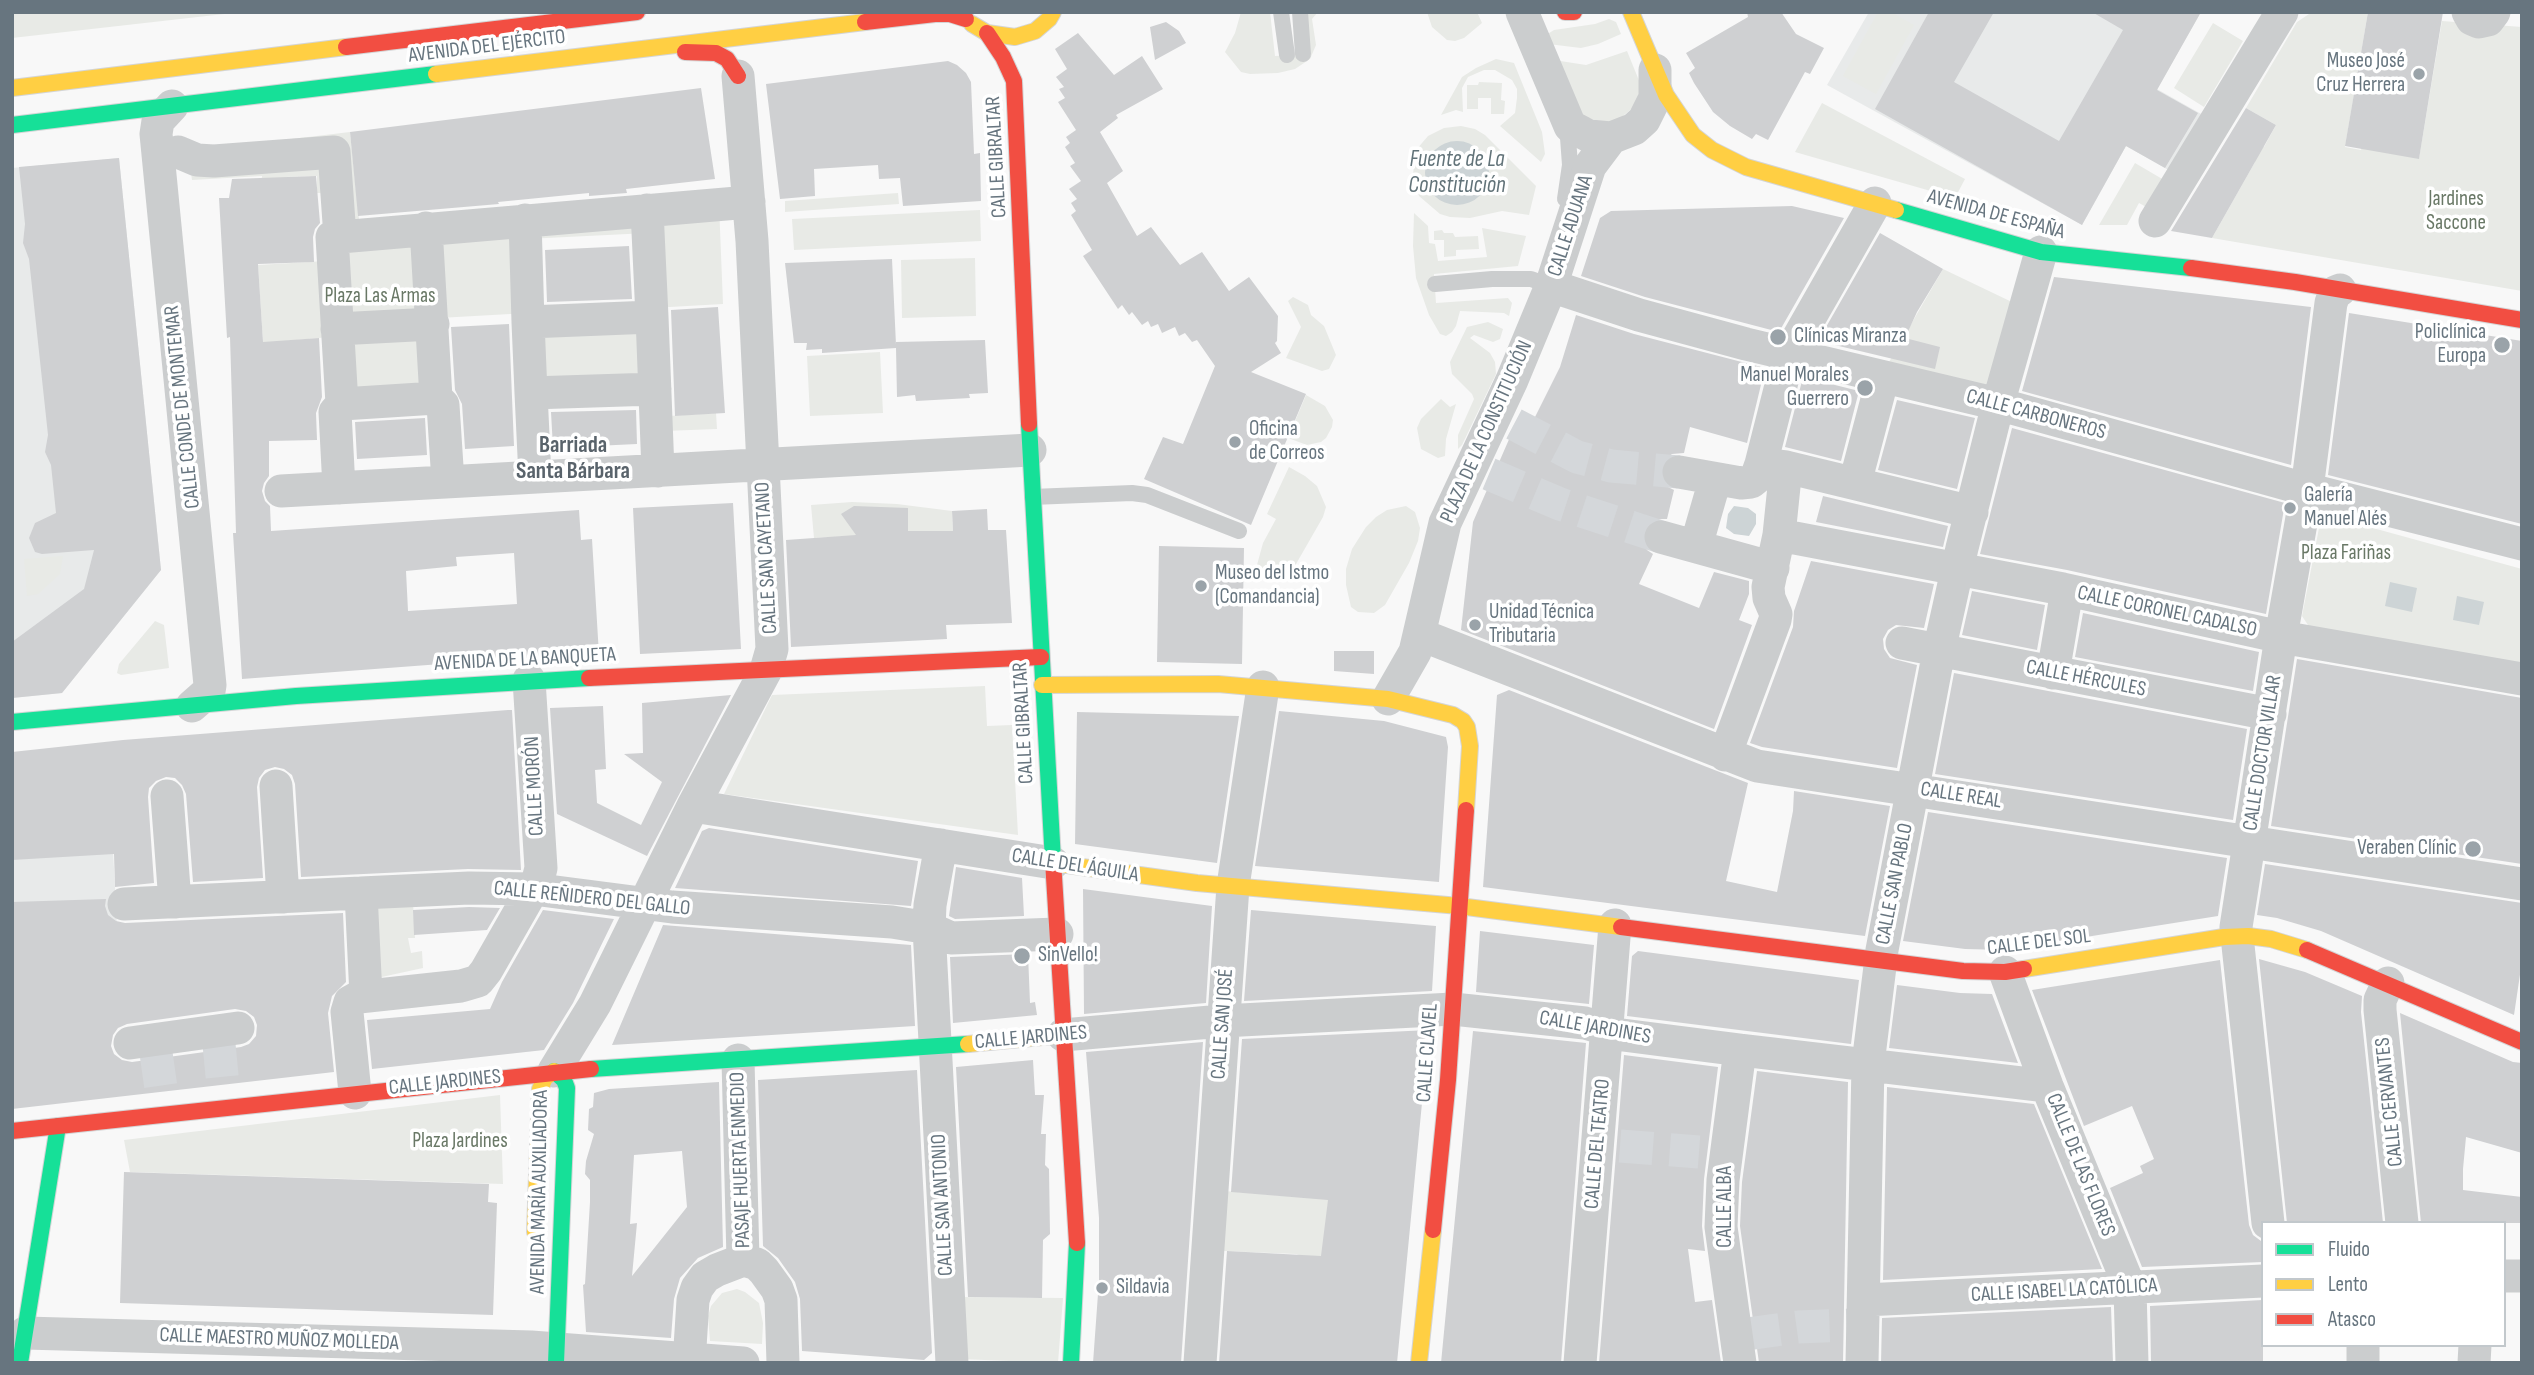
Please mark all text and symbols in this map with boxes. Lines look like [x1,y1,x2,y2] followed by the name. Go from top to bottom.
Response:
[407,25,567,69] street label: AVENIDA DEL EJÉRCITO
[2316,49,2405,99] place label: Museo José Cruz Herrera
[2411,66,2427,82] marker: Museo José Cruz Herrera
[981,95,1013,219] street label: CALLE GIBRALTAR
[1408,146,1506,200] water label: Fuente de La Constitución
[1543,172,1599,280] street label: CALLE ADUANA
[1925,185,2067,245] street label: AVENIDA DE ESPAÑA
[2426,187,2486,237] park label: Jardines Saccone
[324,284,436,310] park label: Plaza Las Armas
[160,304,206,510] street label: CALLE CONDE DE MONTEMAR
[2415,320,2486,370] place label: Policlínica Europa
[1794,324,1907,350] place label: Clínicas Miranza
[1768,327,1788,347] marker: Clínicas Miranza
[2492,335,2512,355] marker: Policlínica Europa
[1435,337,1539,527] street label: PLAZA DE LA CONSTITUCIÓN
[1740,363,1849,413] place label: Manuel Morales Guerrero
[1855,378,1875,398] marker: Manuel Morales Guerrero
[1963,384,2109,446] street label: CALLE CARBONEROS
[1249,417,1325,467] place label: Oficina de Correos
[516,432,630,486] district label: Barriada Santa Bárbara
[1227,434,1243,450] marker: Oficina de Correos
[750,481,784,635] street label: CALLE SAN CAYETANO
[2304,483,2387,533] place label: Galería Manuel Alés
[2282,500,2298,516] marker: Galería Manuel Alés
[2301,541,2391,567] park label: Plaza Fariñas
[1215,561,1329,611] place label: Museo del Istmo (Comandancia)
[1193,578,1209,594] marker: Museo del Istmo (Comandancia)
[2075,581,2259,643] street label: CALLE CORONEL CADALSO
[1489,600,1594,650] place label: Unidad Técnica Tributaria
[1467,617,1483,633] marker: Unidad Técnica Tributaria
[434,643,616,677] street label: AVENIDA DE LA BANQUETA
[2024,655,2148,703] street label: CALLE HÉRCULES
[1008,661,1040,785] street label: CALLE GIBRALTAR
[2238,673,2288,833] street label: CALLE DOCTOR VILLAR
[520,735,550,837] street label: CALLE MORÓN
[1919,777,2003,815] street label: CALLE REAL
[1871,821,1919,947] street label: CALLE SAN PABLO
[2357,836,2457,862] place label: Veraben Clínic
[2463,839,2483,859] marker: Veraben Clínic
[1010,844,1140,888] street label: CALLE DEL ÁGUILA
[493,876,691,922] street label: CALLE REÑIDERO DEL GALLO
[1986,924,2092,962] street label: CALLE DEL SOL
[1038,943,1098,969] place label: SinVello!
[1012,946,1032,966] marker: SinVello!
[1207,968,1239,1080] street label: CALLE SAN JOSÉ
[1412,1003,1444,1103] street label: CALLE CLAVEL
[1537,1006,1653,1050] street label: CALLE JARDINES
[974,1021,1088,1055] street label: CALLE JARDINES
[2371,1036,2409,1168] street label: CALLE CERVANTES
[388,1065,502,1101] street label: CALLE JARDINES
[725,1071,757,1249] street label: PASAJE HUERTA ENMEDIO
[1580,1078,1616,1210] street label: CALLE DEL TEATRO
[526,1090,554,1294] street label: AVENIDA MARÍA AUXILIADORA
[2040,1090,2120,1240] street label: CALLE DE LAS FLORES
[412,1129,508,1155] park label: Plaza Jardines
[927,1133,959,1277] street label: CALLE SAN ANTONIO
[1713,1166,1739,1248] street label: CALLE ALBA
[2261,1221,2506,1347] legend
[2328,1237,2370,1262] text: Fluido
[2328,1272,2368,1297] text: Lento
[1970,1274,2158,1308] street label: CALLE ISABEL LA CATÓLICA
[1116,1275,1170,1301] place label: Sildavia
[1094,1280,1110,1296] marker: Sildavia
[2328,1307,2376,1332] text: Atasco
[159,1323,399,1357] street label: CALLE MAESTRO MUÑOZ MOLLEDA

